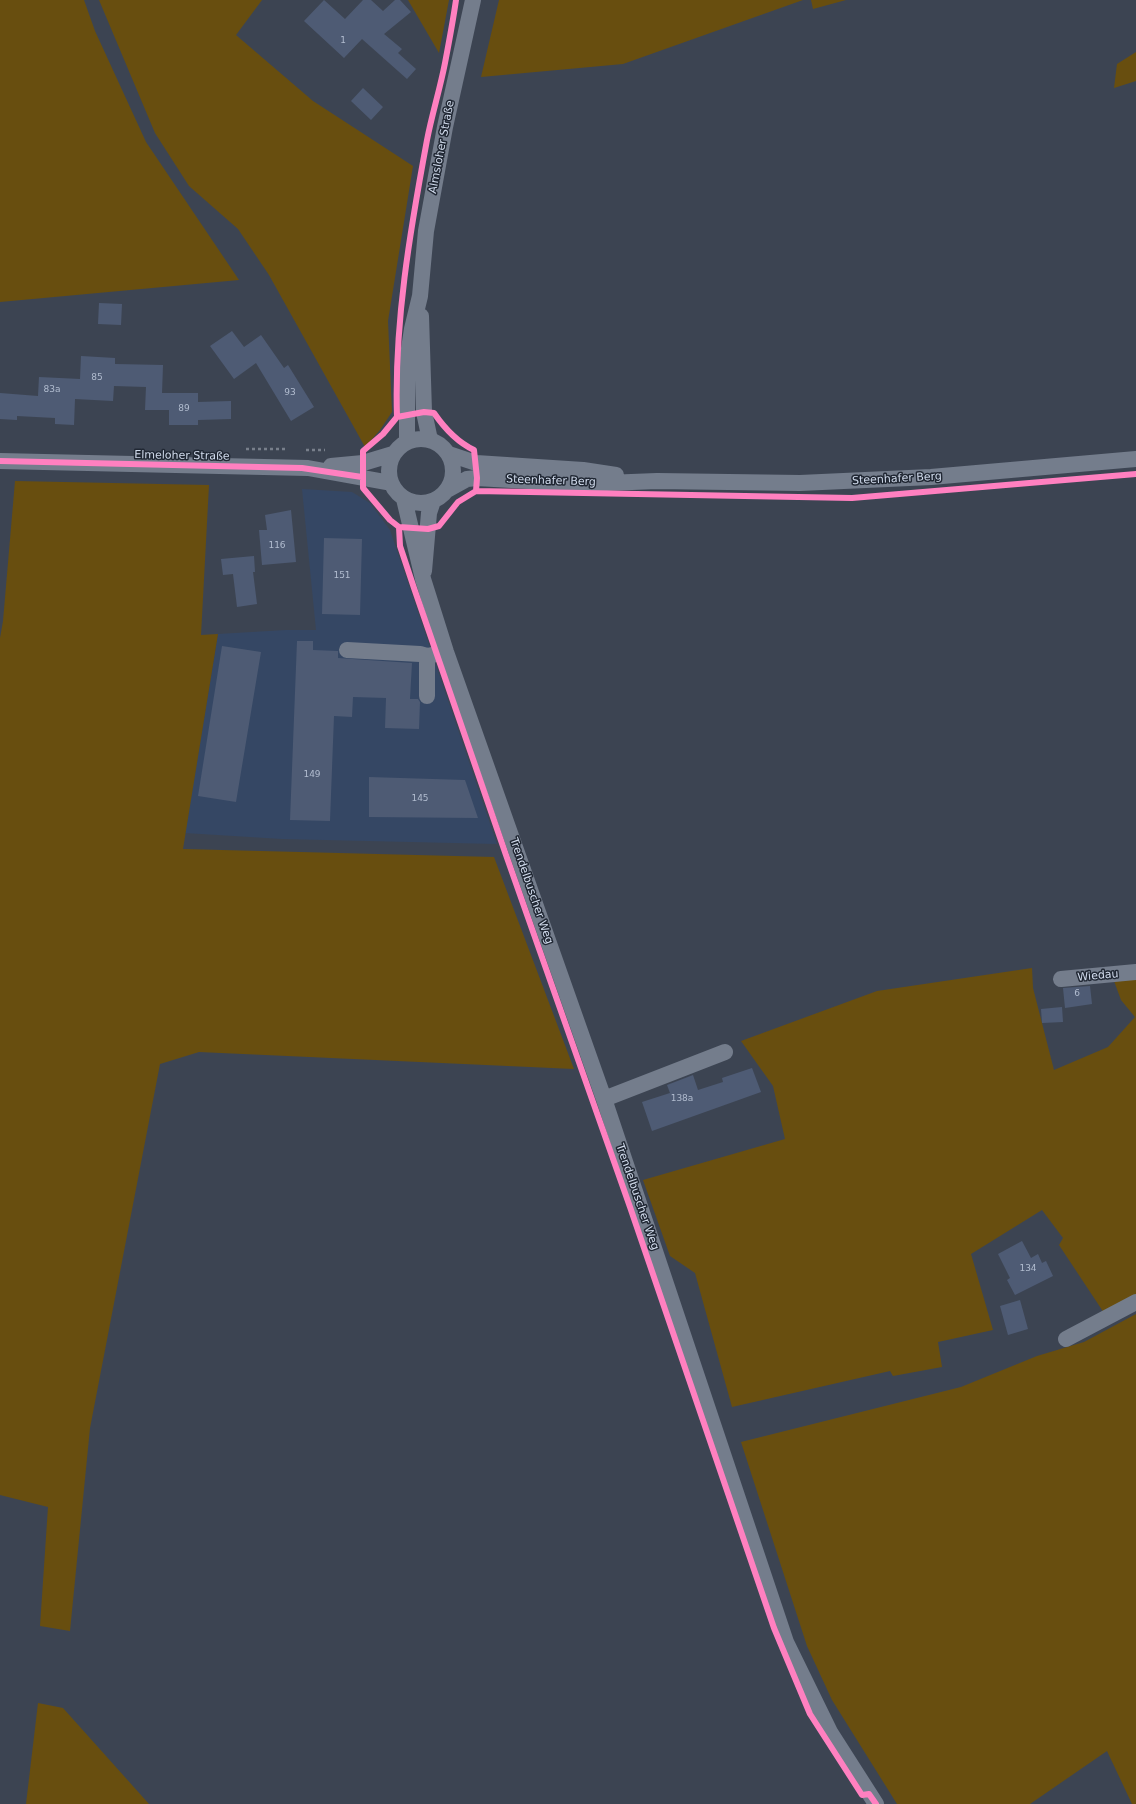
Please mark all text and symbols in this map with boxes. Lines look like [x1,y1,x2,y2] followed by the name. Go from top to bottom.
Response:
[340,36,346,46] house number: 1
[426,99,458,195] street label: Almsloher Straße
[91,373,103,383] house number: 85
[44,385,60,395] house number: 83a
[284,388,296,398] house number: 93
[178,404,190,414] house number: 89
[134,449,230,463] street label: Elmeloher Straße
[852,470,942,488] street label: Steenhafer Berg
[506,473,596,489] street label: Steenhafer Berg
[268,541,286,551] house number: 116
[333,571,351,581] house number: 151
[303,770,321,780] house number: 149
[411,794,429,804] house number: 145
[507,836,555,946] street label: Trendelbuscher Weg
[1077,968,1119,984] street label: Wiedau
[1074,989,1080,999] house number: 6
[671,1094,693,1104] house number: 138a
[613,1142,661,1252] street label: Trendelbuscher Weg
[1019,1264,1037,1274] house number: 134

